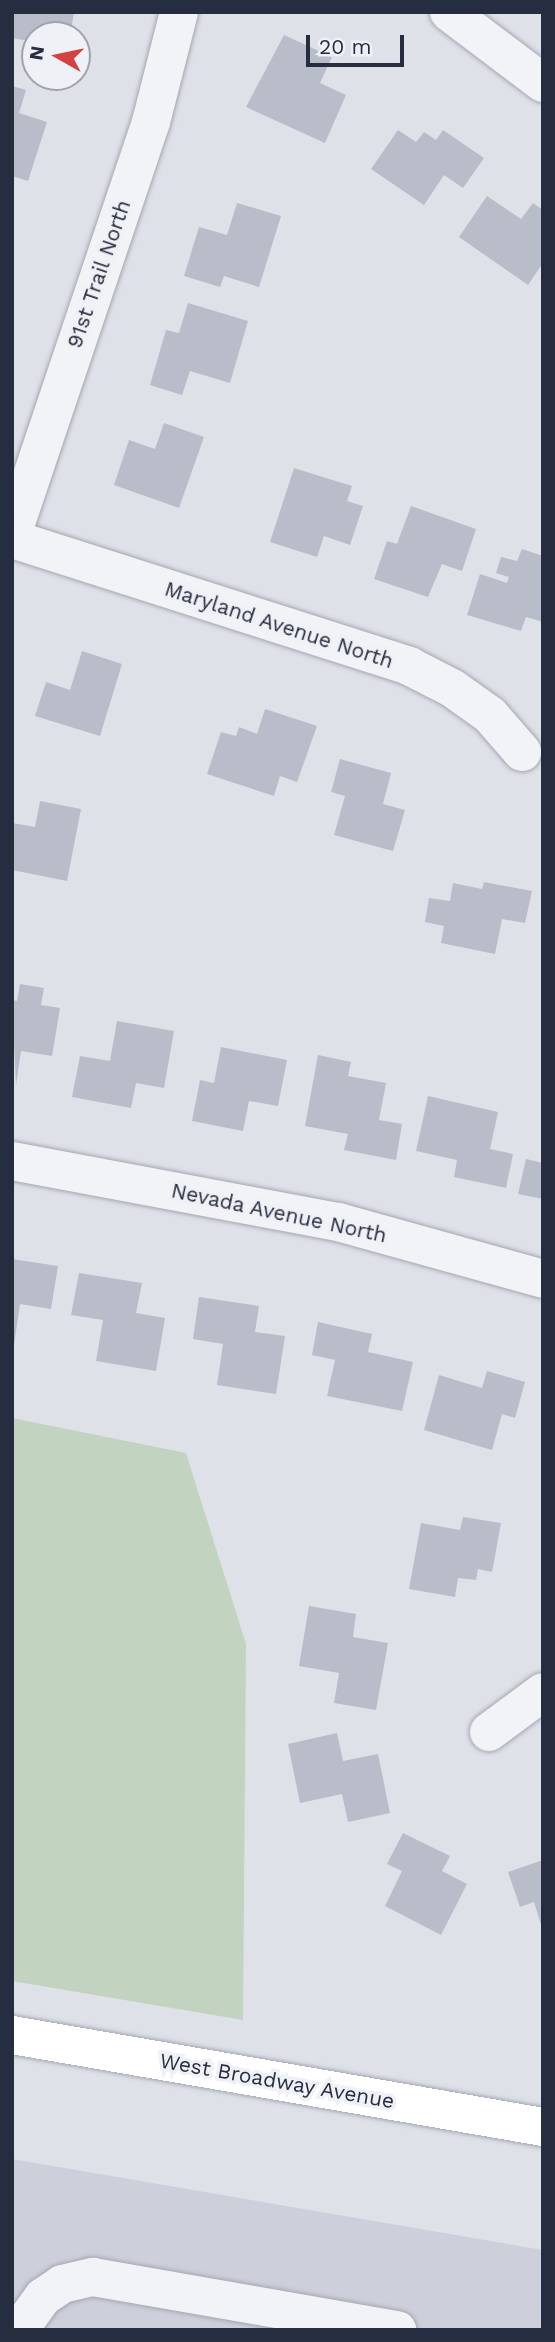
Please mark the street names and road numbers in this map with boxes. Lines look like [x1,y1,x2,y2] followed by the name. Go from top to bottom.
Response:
[62,196,136,352] street label: 91st Trail North
[161,576,397,674] street label: Maryland Avenue North
[168,1178,390,1248] street label: Nevada Avenue North
[157,2048,397,2114] street label: West Broadway Avenue

